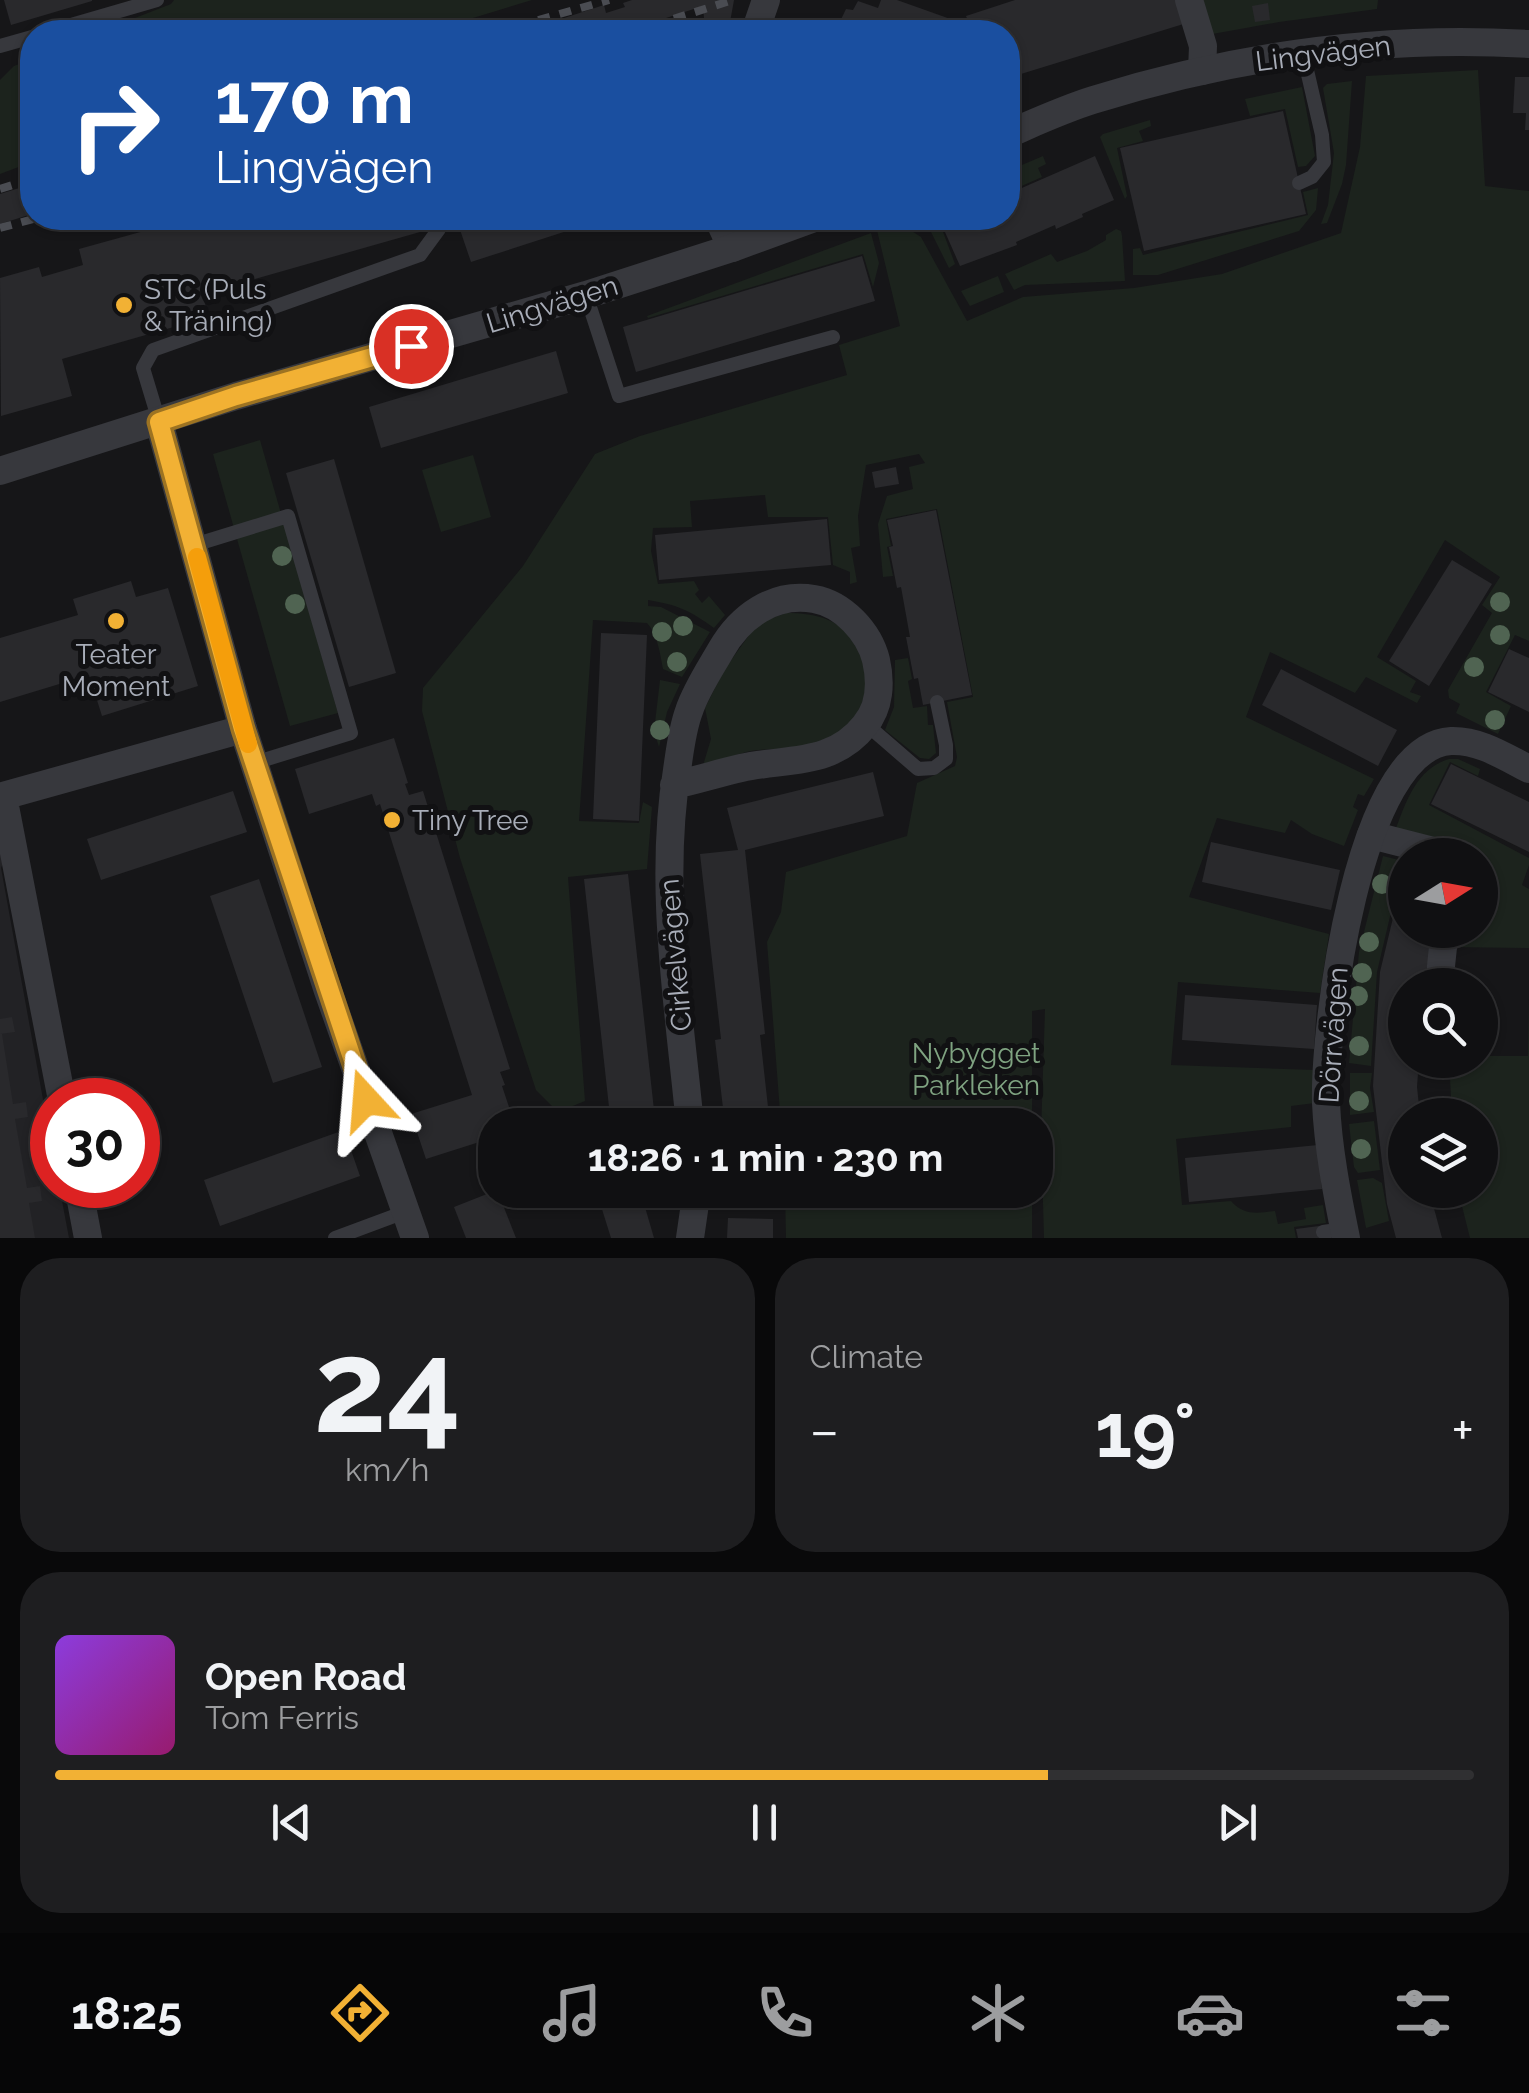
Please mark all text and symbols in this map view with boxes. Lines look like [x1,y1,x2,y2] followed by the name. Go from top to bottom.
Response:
[1254,29,1393,78] street label: Lingvägen
[215,57,414,139] text: 170 m
[50,60,180,190] icon: right
[215,141,433,194] text: Lingvägen
[482,269,622,340] street label: Lingvägen
[144,273,272,338] place label: STC (Puls & Träning)
[113,294,135,316] marker: STC (Puls & Träning)
[369,304,454,389] pin
[384,319,439,374] icon: arrive
[105,610,127,632] marker: Teater Moment
[62,638,171,703] place label: Teater Moment
[412,804,529,837] place label: Tiny Tree
[381,809,403,831] marker: Tiny Tree
[1388,838,1498,948] north arrow
[1388,838,1498,1208] map controls
[652,877,699,1032] street label: Cirkelvägen
[1312,966,1355,1104] street label: Dörrvägen
[1388,968,1498,1078] button: search
[912,1037,1041,1102] park label: Nybygget Parkleken
[314,1048,418,1152] position arrow
[30,1078,160,1208] speed limit sign: 30
[1388,1098,1498,1208] button: layers
[588,1135,943,1180] text: 18:26 · 1 min · 230 m
[313,1310,461,1462] text: 24
[810,1338,923,1375] text: Climate
[1095,1386,1195,1475] text: 19°
[810,1398,839,1463] text: −
[1451,1398,1474,1463] text: +
[345,1451,429,1488] text: km/h
[205,1654,406,1699] text: Open Road
[205,1699,359,1736] text: Tom Ferris
[264,1795,319,1850] icon: previous
[737,1795,792,1850] icon: pause
[1210,1795,1265,1850] icon: next
[325,1978,395,2048] icon: directions
[537,1978,607,2048] icon: music
[750,1978,820,2048] icon: phone
[963,1978,1033,2048] icon: climate
[1175,1978,1245,2048] icon: car
[1388,1978,1458,2048] icon: filters
[71,1987,182,2040] text: 18:25

